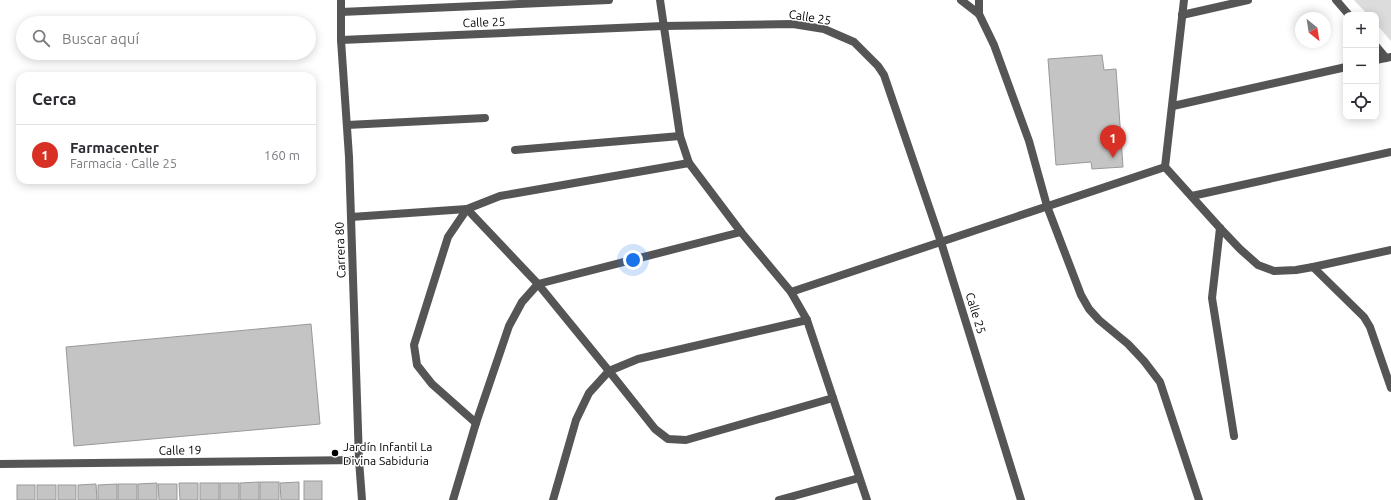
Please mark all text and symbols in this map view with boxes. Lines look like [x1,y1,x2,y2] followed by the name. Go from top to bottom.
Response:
[788,7,832,27] street label: Calle 25
[1295,12,1331,48] north arrow
[1343,12,1379,120] map controls
[1343,12,1379,48] button: +
[462,15,506,29] street label: Calle 25
[16,16,316,60] search box
[30,27,52,49] icon: search
[62,30,139,47] text: Buscar aquí
[1343,48,1379,84] button: −
[1343,84,1379,120] button: locate
[32,89,77,108] text: Cerca
[1100,125,1126,158] pin: 1
[70,139,159,156] text: Farmacenter
[41,148,49,162] text: 1
[264,148,300,162] text: 160 m
[70,156,177,170] text: Farmacia · Calle 25
[333,221,347,278] street label: Carrera 80
[623,250,643,270] your location
[964,291,988,335] street label: Calle 25
[343,440,432,467] place label: Jardín Infantil La Divina Sabiduria
[159,443,201,457] street label: Calle 19
[330,448,340,458] marker: Jardín Infantil La Divina Sabiduria

